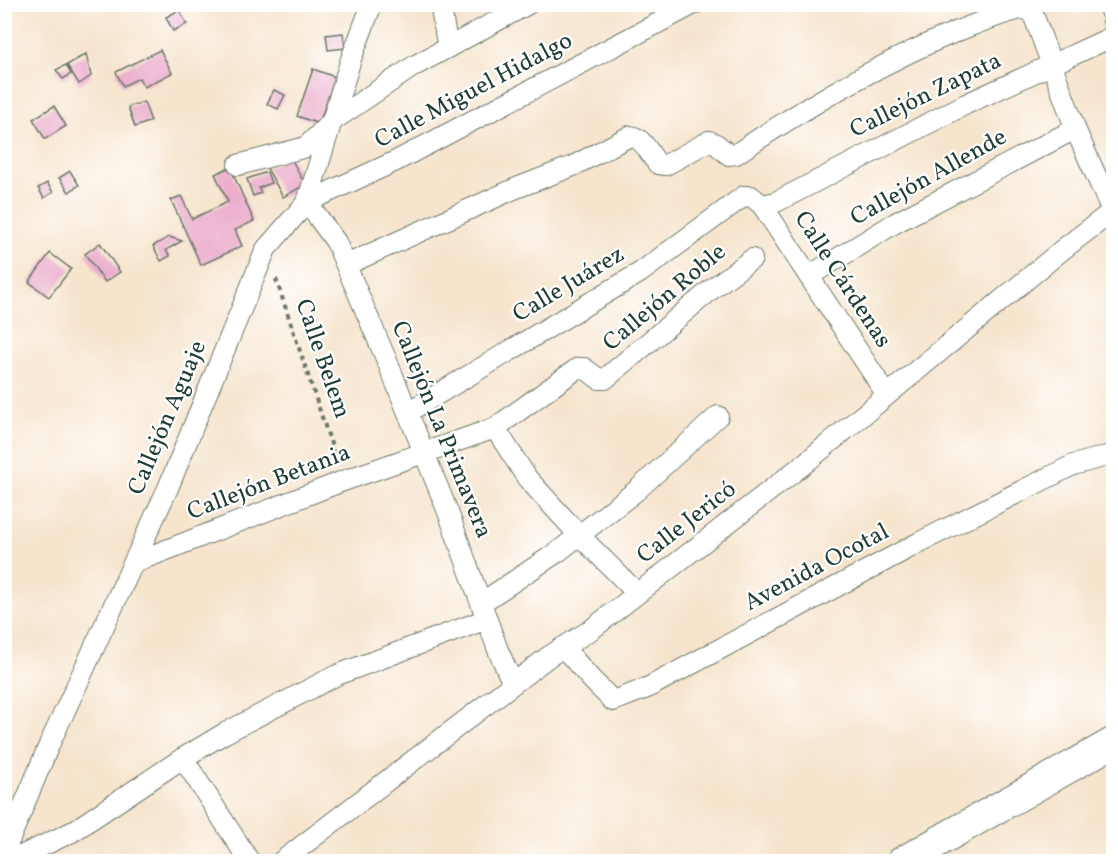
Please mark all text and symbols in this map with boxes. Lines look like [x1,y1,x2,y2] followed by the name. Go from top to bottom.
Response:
[369,24,579,158] street label: Calle Miguel Hidalgo
[844,45,1008,147] street label: Callejón Zapata
[845,121,1013,235] street label: Callejón Allende
[785,205,899,355] street label: Calle Cárdenas
[596,236,734,360] street label: Callejón Roble
[507,238,631,332] street label: Calle Juárez
[286,295,358,423] street label: Calle Belem
[382,316,500,544] street label: Callejón La Primavera
[120,335,216,501] street label: Callejón Aguaje
[183,436,355,530] street label: Callejón Betania
[630,473,744,573] street label: Calle Jericó
[739,516,895,620] street label: Avenida Ocotal

